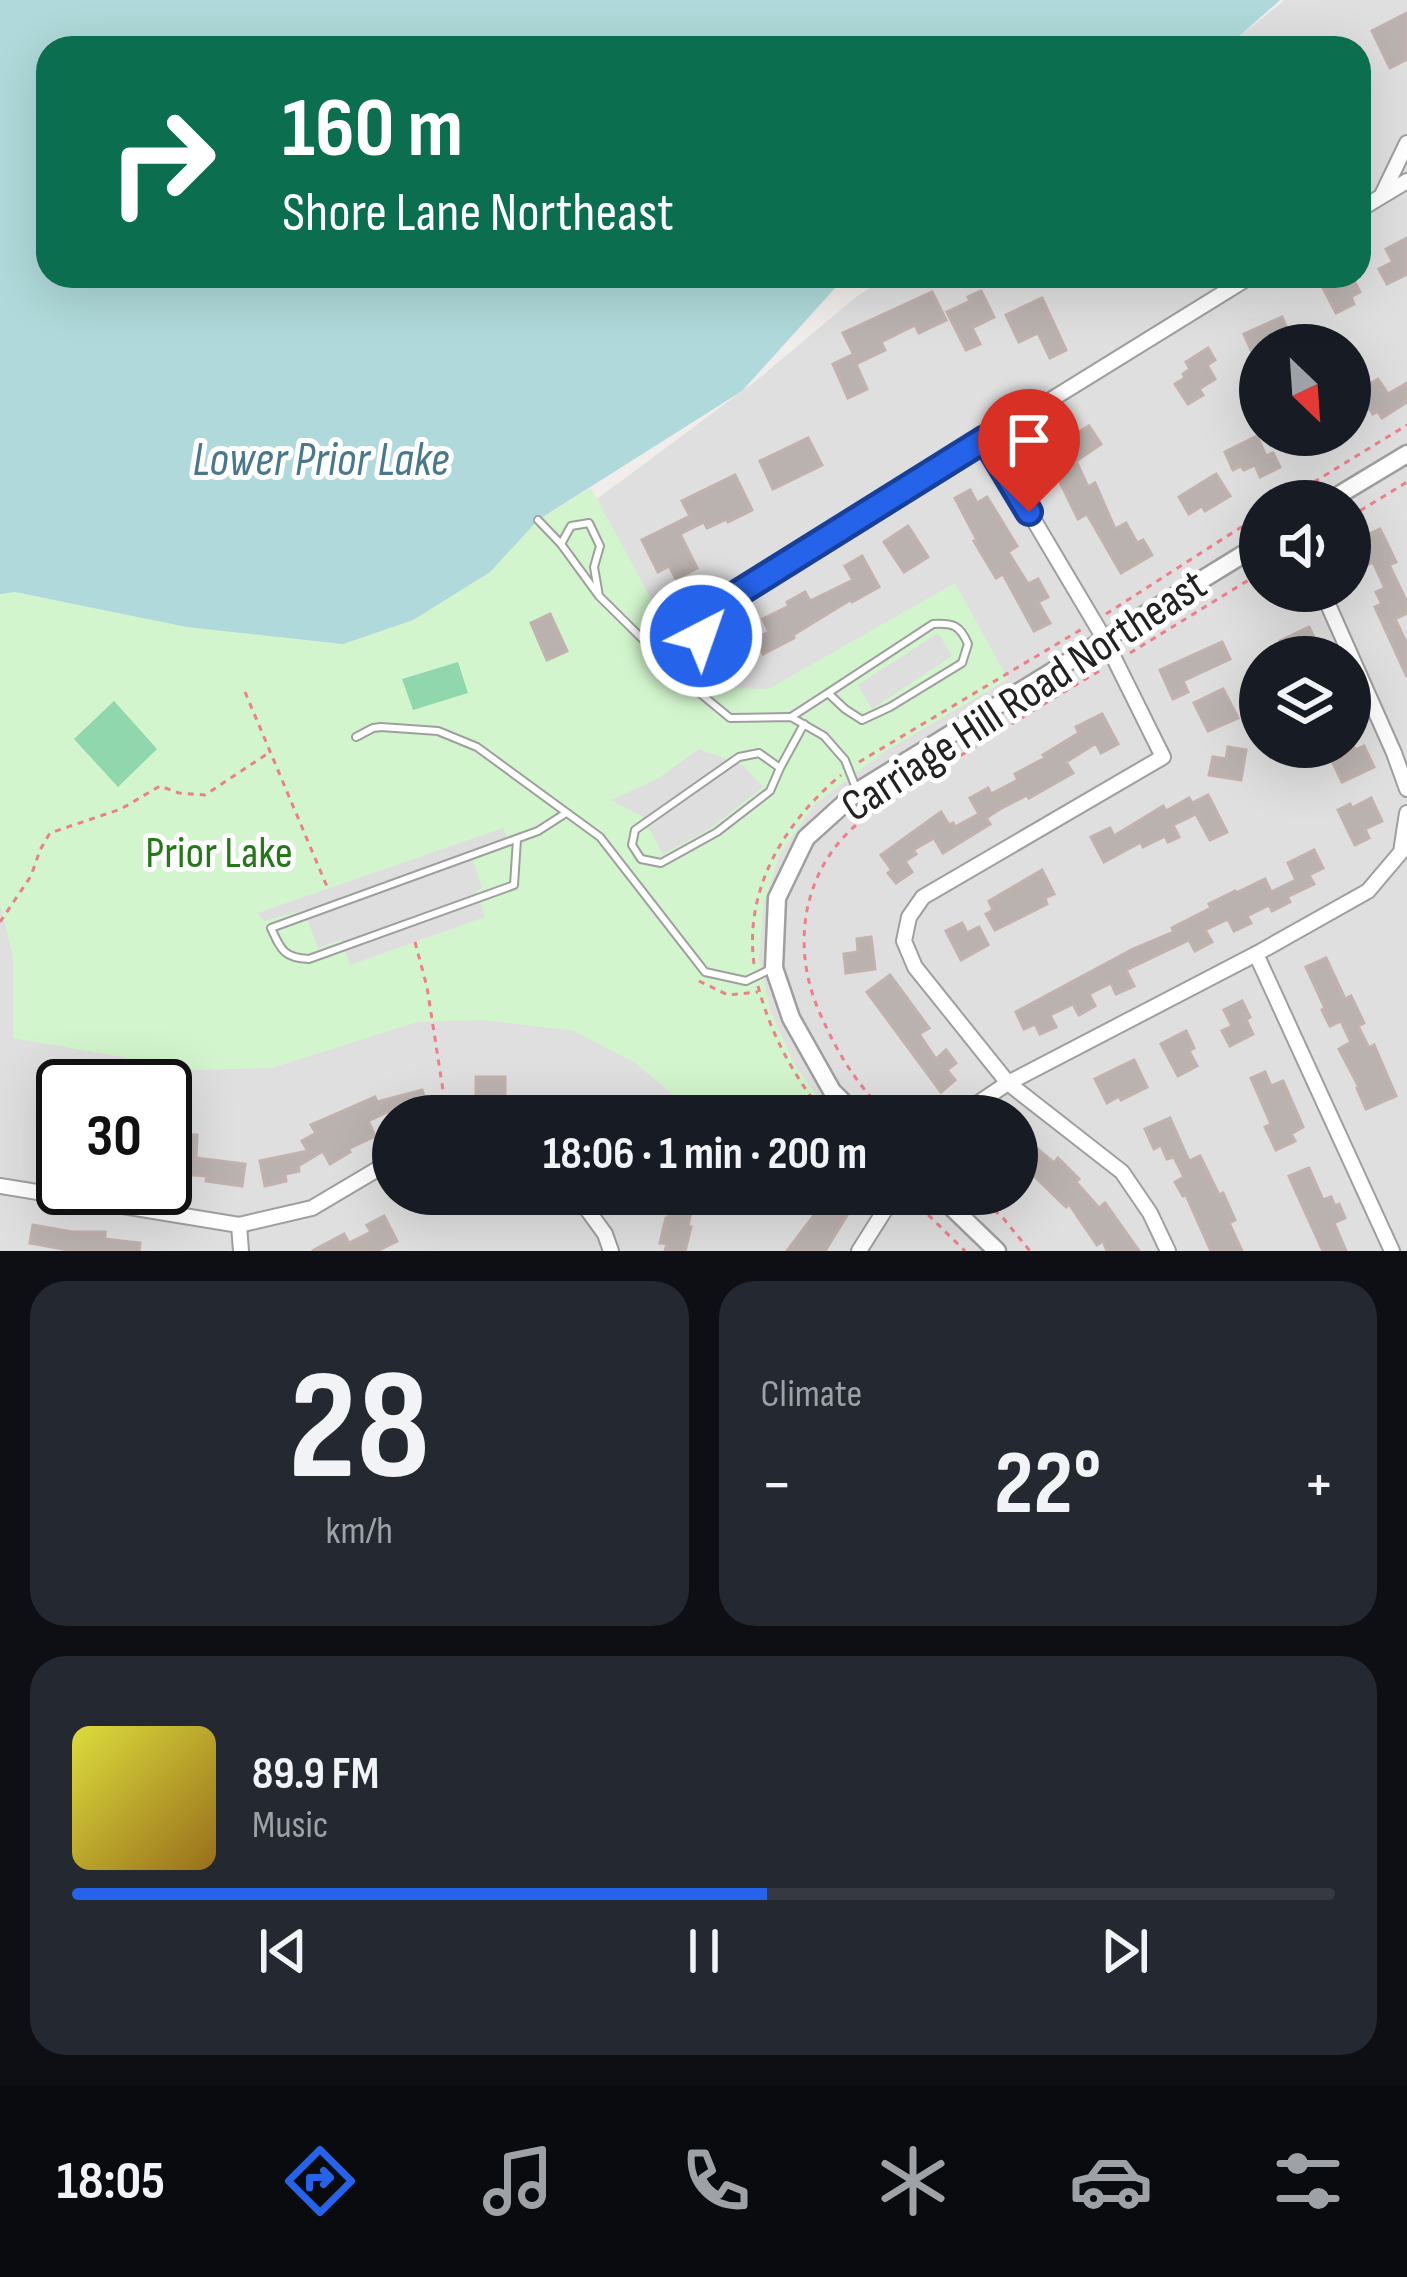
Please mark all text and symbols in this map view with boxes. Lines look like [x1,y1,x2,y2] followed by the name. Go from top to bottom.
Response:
[282,79,463,180] text: 160 m
[84,84,240,240] icon: right
[282,181,674,246] text: Shore Lane Northeast
[1239,324,1371,456] north arrow
[1239,324,1371,768] map controls
[978,389,1080,512] pin
[996,407,1062,473] icon: arrive
[192,432,450,489] water label: Lower Prior Lake
[1239,480,1371,612] button: sound
[832,558,1217,835] street label: Carriage Hill Road Northeast
[638,573,764,699] position arrow
[1239,636,1371,768] button: layers
[145,826,293,881] park label: Prior Lake
[36,1059,192,1215] speed limit sign: 30
[543,1127,867,1182] text: 18:06 · 1 min · 200 m
[288,1336,430,1523] text: 28
[761,1371,862,1418] text: Climate
[994,1431,1101,1539] text: 22°
[761,1446,793,1525] text: −
[1303,1446,1335,1525] text: +
[326,1508,393,1555] text: km/h
[252,1747,379,1802] text: 89.9 FM
[252,1802,328,1849] text: Music
[250,1918,316,1984] icon: previous
[671,1918,737,1984] icon: pause
[1092,1918,1158,1984] icon: next
[278,2139,362,2223] icon: directions
[476,2139,560,2223] icon: music
[674,2139,758,2223] icon: phone
[871,2139,955,2223] icon: climate
[1069,2139,1153,2223] icon: car
[1266,2139,1350,2223] icon: filters
[57,2149,165,2214] text: 18:05

